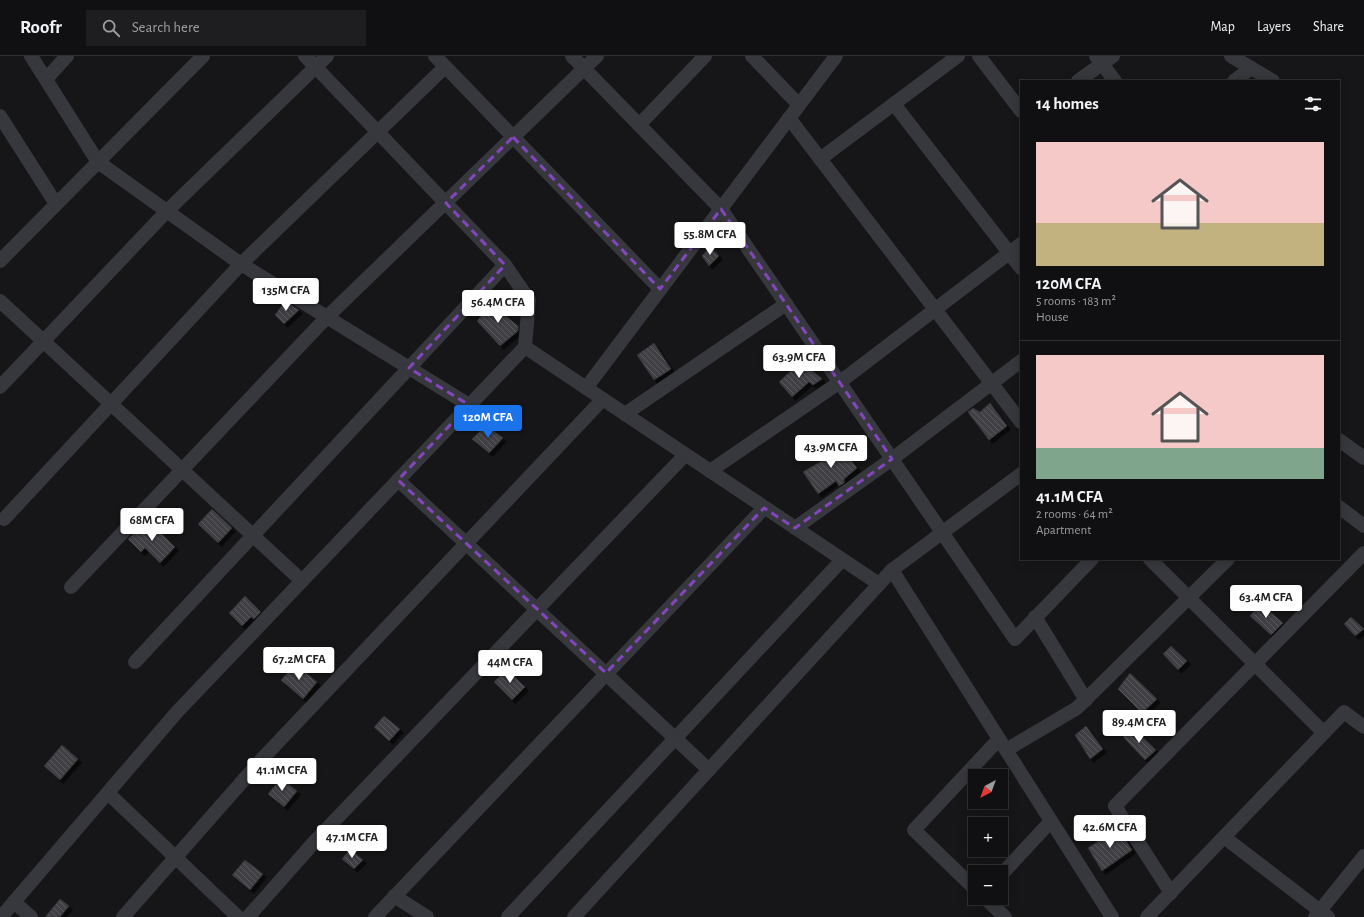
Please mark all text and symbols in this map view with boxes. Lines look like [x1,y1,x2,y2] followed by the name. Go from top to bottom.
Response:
[86,10,366,46] search box
[100,17,122,39] icon: search
[20,18,62,37] text: Roofr
[132,20,200,35] text: Search here
[1210,20,1235,34] text: Map
[1257,20,1291,34] text: Layers
[1313,20,1344,34] text: Share
[1302,93,1324,115] icon: filters
[1036,95,1099,112] text: 14 homes
[1144,168,1216,240] icon: home
[664,222,756,256] pin: 55.8M CFA
[683,228,737,241] text: 55.8M CFA
[1036,275,1101,292] text: 120M CFA
[245,278,327,312] pin: 135M CFA
[262,284,310,297] text: 135M CFA
[452,290,544,324] pin: 56.4M CFA
[1036,295,1116,308] text: 5 rooms · 183 m²
[471,296,525,309] text: 56.4M CFA
[1036,311,1068,324] text: House
[753,345,845,379] pin: 63.9M CFA
[772,351,826,364] text: 63.9M CFA
[1144,381,1216,453] icon: home
[447,405,529,439] pin: 120M CFA
[463,411,513,424] text: 120M CFA
[785,435,877,469] pin: 43.9M CFA
[804,441,858,454] text: 43.9M CFA
[1036,488,1103,505] text: 41.1M CFA
[115,508,189,542] pin: 68M CFA
[1036,508,1113,521] text: 2 rooms · 64 m²
[129,514,175,527] text: 68M CFA
[1036,524,1091,537] text: Apartment
[1220,585,1312,619] pin: 63.4M CFA
[1239,591,1293,604] text: 63.4M CFA
[253,647,345,681] pin: 67.2M CFA
[473,650,547,684] pin: 44M CFA
[272,653,326,666] text: 67.2M CFA
[487,656,533,669] text: 44M CFA
[1093,710,1185,744] pin: 89.4M CFA
[1112,716,1166,729] text: 89.4M CFA
[236,758,328,792] pin: 41.1M CFA
[256,764,308,777] text: 41.1M CFA
[968,769,1008,809] north arrow
[968,769,1008,905] map controls
[1064,815,1156,849] pin: 42.6M CFA
[968,817,1008,857] button: +
[1083,821,1137,834] text: 42.6M CFA
[306,825,398,859] pin: 47.1M CFA
[326,831,378,844] text: 47.1M CFA
[968,865,1008,905] button: −

